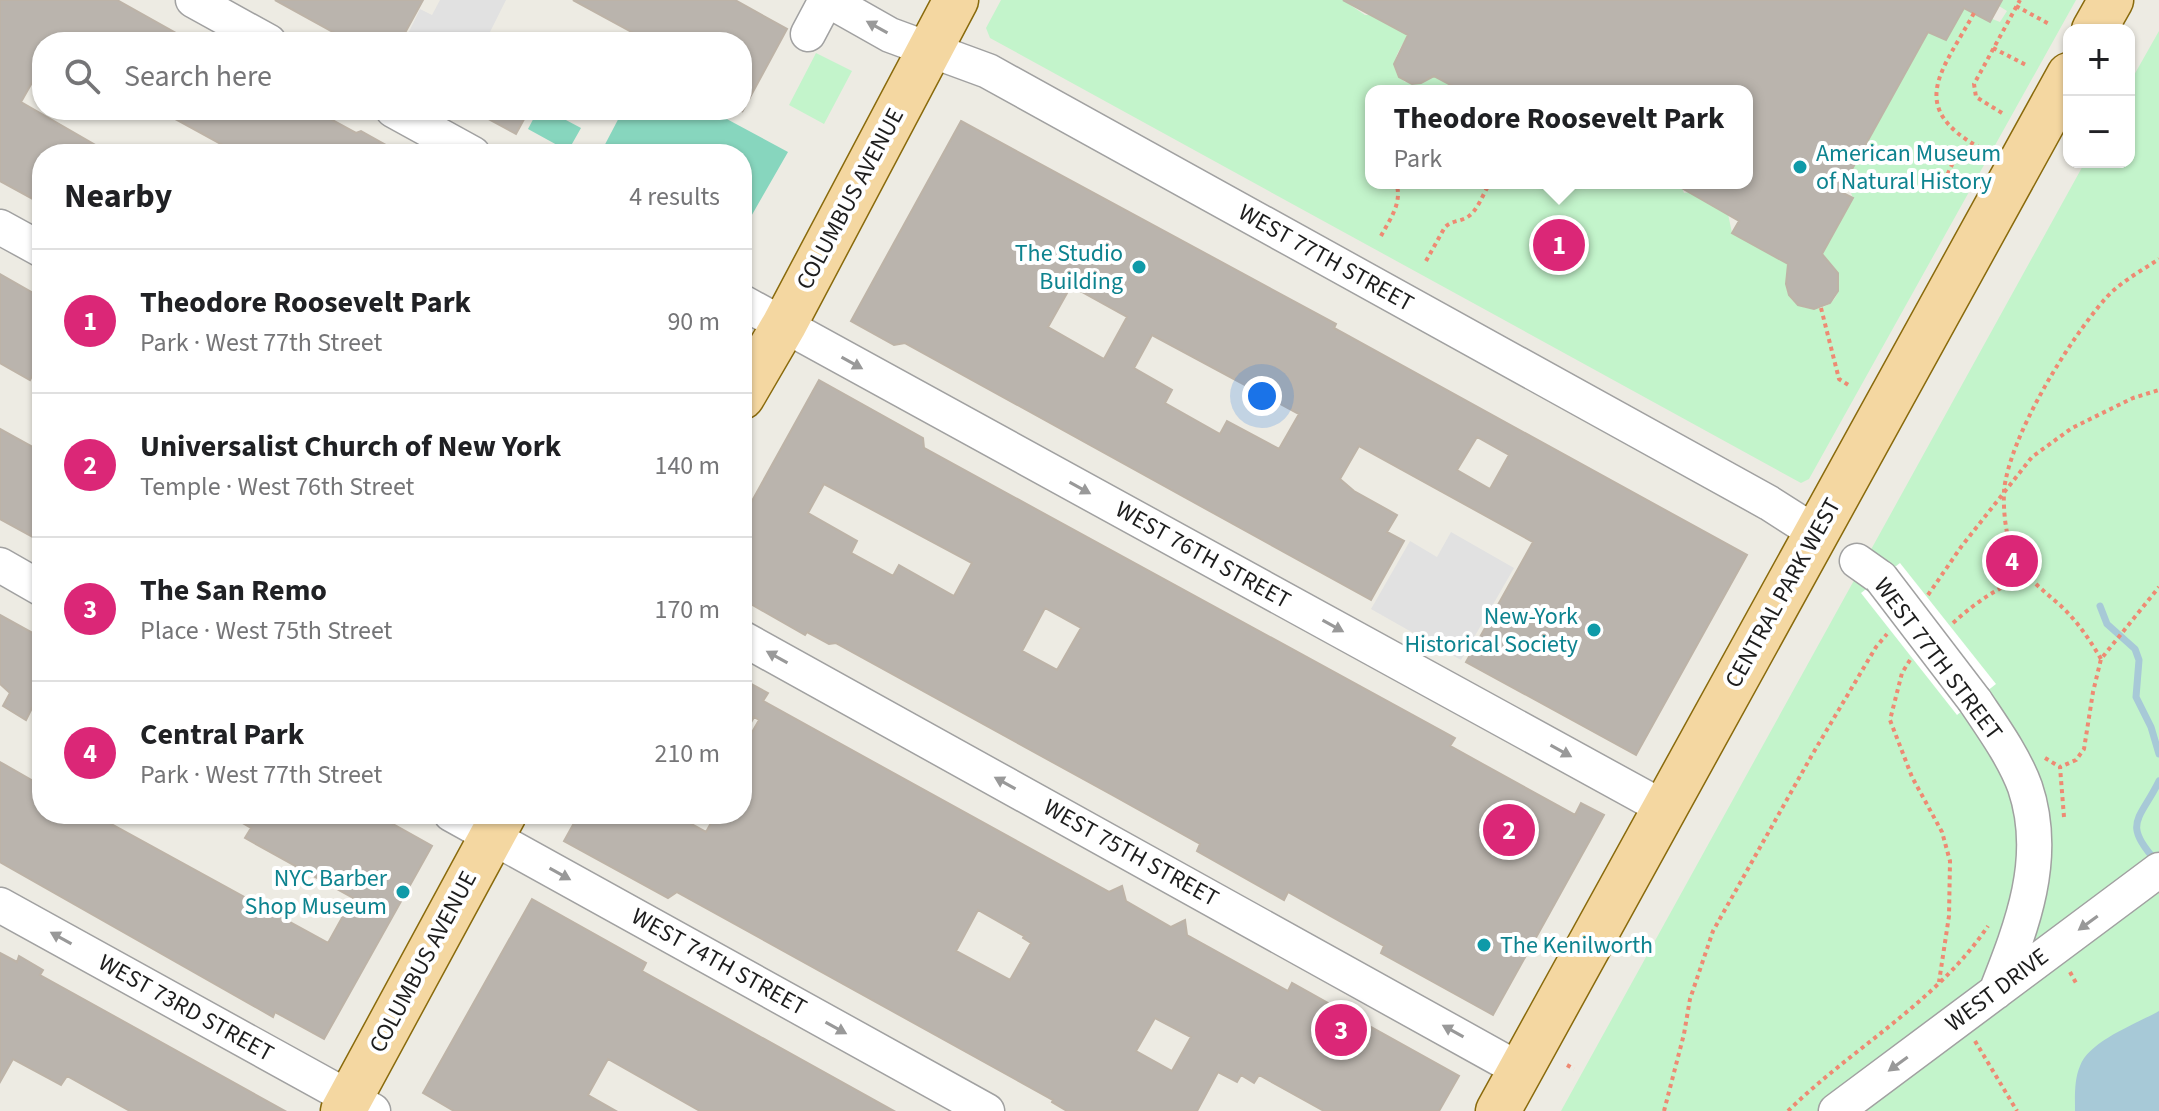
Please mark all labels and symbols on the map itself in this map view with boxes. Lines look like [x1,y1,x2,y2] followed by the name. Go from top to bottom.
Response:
[866,21,888,35] one-way arrow
[787,102,913,296] street label: COLUMBUS AVENUE
[1816,136,2001,199] place label: American Museum of Natural History
[1791,158,1809,176] marker: American Museum of Natural History
[1232,195,1420,321] street label: WEST 77TH STREET
[1533,215,1585,275] pin: 1
[1015,236,1123,299] place label: The Studio Building
[1130,258,1148,276] marker: The Studio Building
[841,356,864,369] one-way arrow
[1242,376,1282,416] your location
[1069,481,1092,494] one-way arrow
[1109,492,1297,618] street label: WEST 76TH STREET
[1716,492,1850,694] street label: CENTRAL PARK WEST
[1986,531,2038,591] pin: 4
[1865,570,2011,748] street label: WEST 77TH STREET
[1404,599,1578,662] place label: New-York Historical Society
[1321,619,1344,633] one-way arrow
[1585,621,1603,639] marker: New-York Historical Society
[766,651,789,664] one-way arrow
[1549,745,1572,758] one-way arrow
[993,776,1016,790] one-way arrow
[1037,790,1225,916] street label: WEST 75TH STREET
[1483,800,1535,860] pin: 2
[245,861,388,924] place label: NYC Barber Shop Museum
[360,865,486,1059] street label: COLUMBUS AVENUE
[549,867,571,881] one-way arrow
[394,883,412,901] marker: NYC Barber Shop Museum
[625,899,813,1025] street label: WEST 74TH STREET
[2078,914,2099,930] one-way arrow
[1500,928,1653,963] place label: The Kenilworth
[49,932,72,945] one-way arrow
[1475,936,1493,954] marker: The Kenilworth
[1938,940,2056,1040] street label: WEST DRIVE
[92,945,280,1071] street label: WEST 73RD STREET
[1315,1000,1367,1060] pin: 3
[825,1021,848,1034] one-way arrow
[1441,1025,1464,1038] one-way arrow
[1887,1056,1908,1071] one-way arrow

